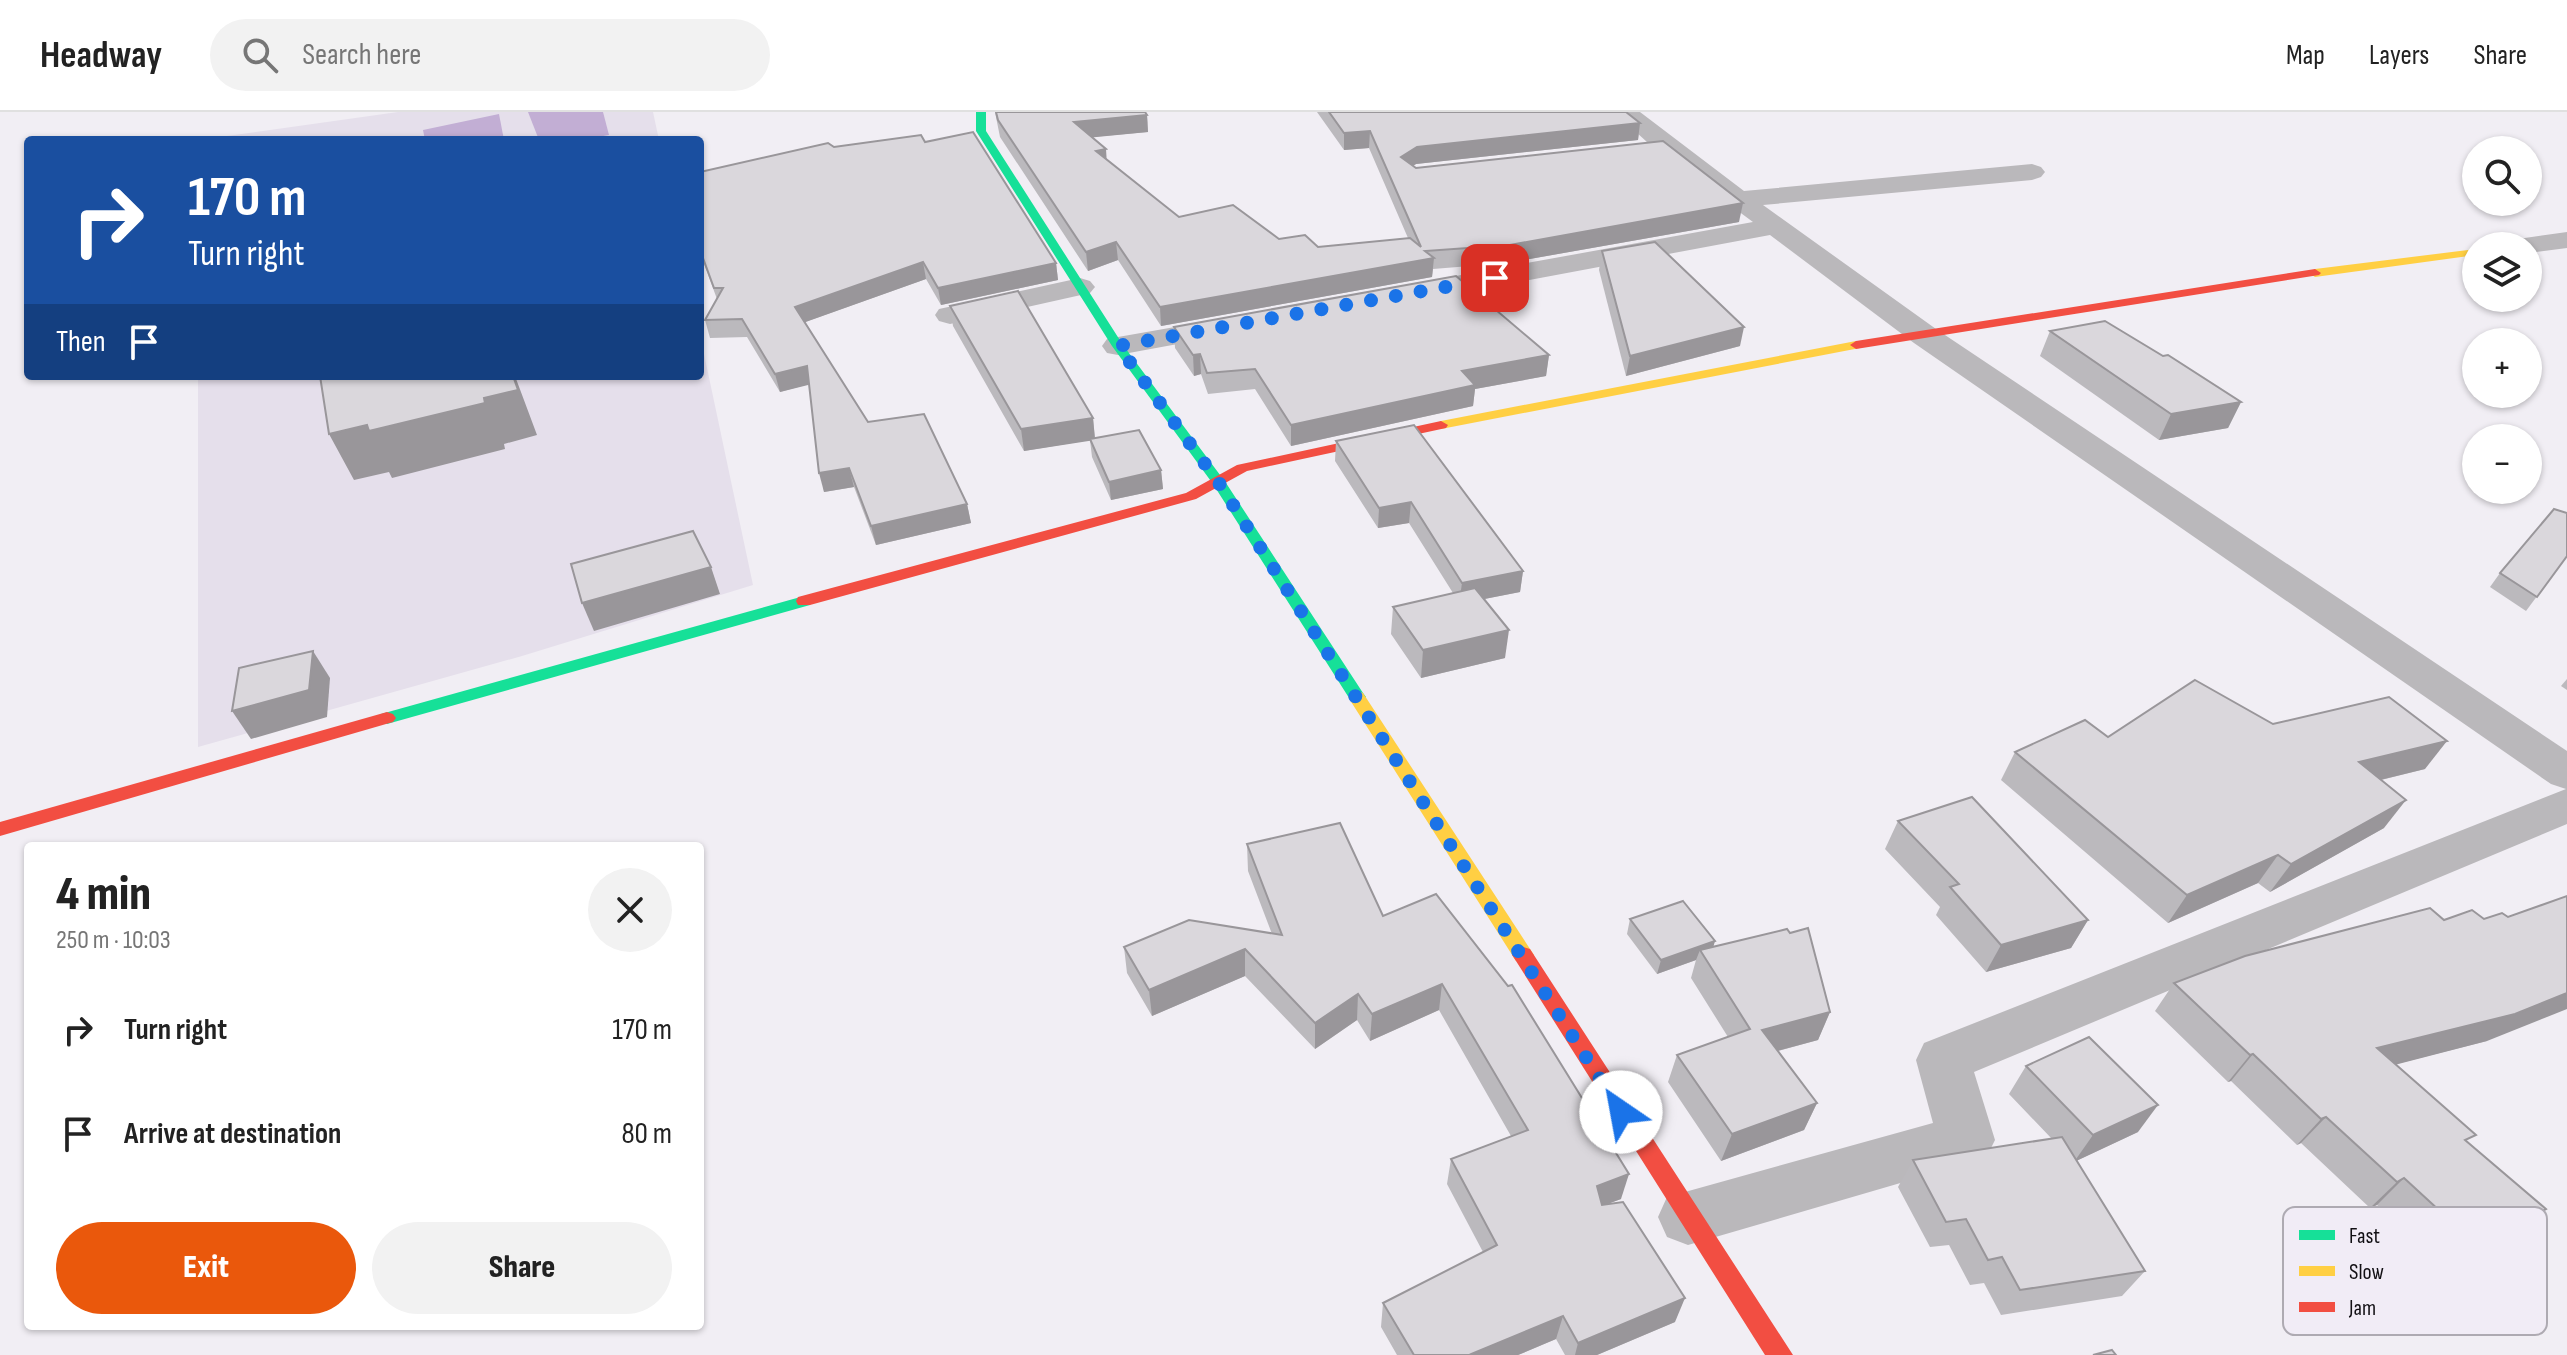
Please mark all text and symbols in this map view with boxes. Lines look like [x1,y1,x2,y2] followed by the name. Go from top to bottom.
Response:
[210,19,770,91] search box
[40,33,162,78] text: Headway
[238,33,282,77] icon: search
[302,37,421,73] text: Search here
[2286,39,2325,72] text: Map
[2369,39,2429,72] text: Layers
[2473,39,2527,72] text: Share
[2462,136,2542,504] map controls
[2462,136,2542,216] button: search
[188,165,306,232] text: 170 m
[56,168,160,272] icon: right
[2462,232,2542,312] button: layers
[188,233,305,276] text: Turn right
[1461,244,1529,312] pin
[1473,256,1517,300] icon: arrive
[122,320,166,364] icon: arrive
[56,324,106,360] text: Then
[2462,328,2542,408] button: +
[2462,424,2542,504] button: −
[56,866,151,923] text: 4 min
[588,868,672,952] button: close
[56,925,171,956] text: 250 m · 10:03
[56,1008,100,1052] icon: right
[124,1012,227,1048] text: Turn right
[612,1012,672,1048] text: 170 m
[1579,1070,1663,1154] position arrow
[56,1112,100,1156] icon: arrive
[124,1116,341,1152] text: Arrive at destination
[621,1116,672,1152] text: 80 m
[2283,1207,2547,1335] legend
[56,1222,356,1314] button: Exit
[372,1222,672,1314] button: Share
[2349,1223,2380,1250] text: Fast
[2349,1259,2384,1286] text: Slow
[2348,1295,2376,1322] text: Jam

